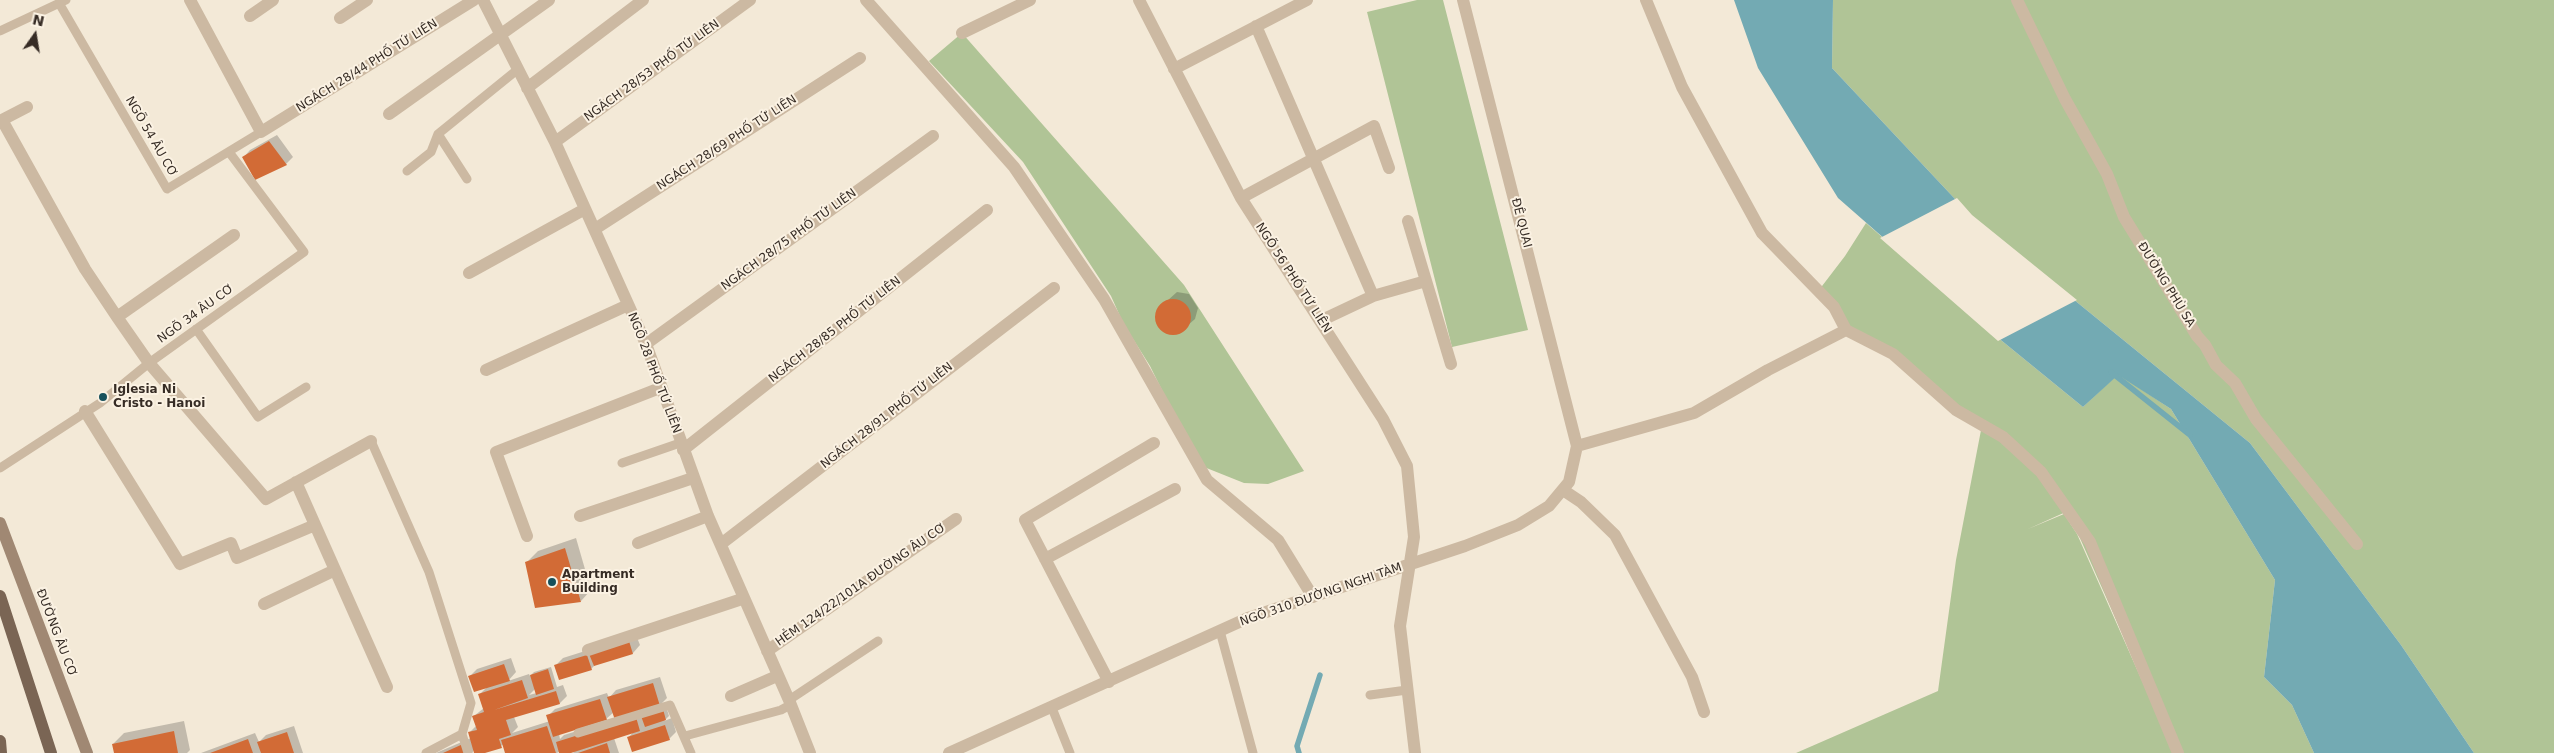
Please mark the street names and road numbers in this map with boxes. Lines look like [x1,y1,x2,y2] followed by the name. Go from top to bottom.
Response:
[294,17,440,115] street label: NGÁCH 28/44 PHỐ TỨ LIÊN
[582,17,722,125] street label: NGÁCH 28/53 PHỐ TỨ LIÊN
[654,92,800,194] street label: NGÁCH 28/69 PHỐ TỨ LIÊN
[122,94,180,180] street label: NGÕ 54 ÂU CƠ
[719,186,859,294] street label: NGÁCH 28/75 PHỐ TỨ LIÊN
[1508,197,1534,249] street label: ĐÊ QUAI
[1252,220,1334,336] street label: NGÕ 56 PHỐ TỨ LIÊN
[2134,240,2198,330] street label: ĐƯỜNG PHÙ SA
[766,274,904,386] street label: NGÁCH 28/85 PHỐ TỨ LIÊN
[155,282,237,346] street label: NGÕ 34 ÂU CƠ
[624,311,684,435] street label: NGÕ 28 PHỐ TỨ LIÊN
[818,360,956,472] street label: NGÁCH 28/91 PHỐ TỨ LIÊN
[773,520,949,650] street label: HẺM 124/22/101A ĐƯỜNG ÂU CƠ
[1238,560,1404,630] street label: NGÕ 310 ĐƯỜNG NGHI TÀM
[33,587,79,679] street label: ĐƯỜNG ÂU CƠ

